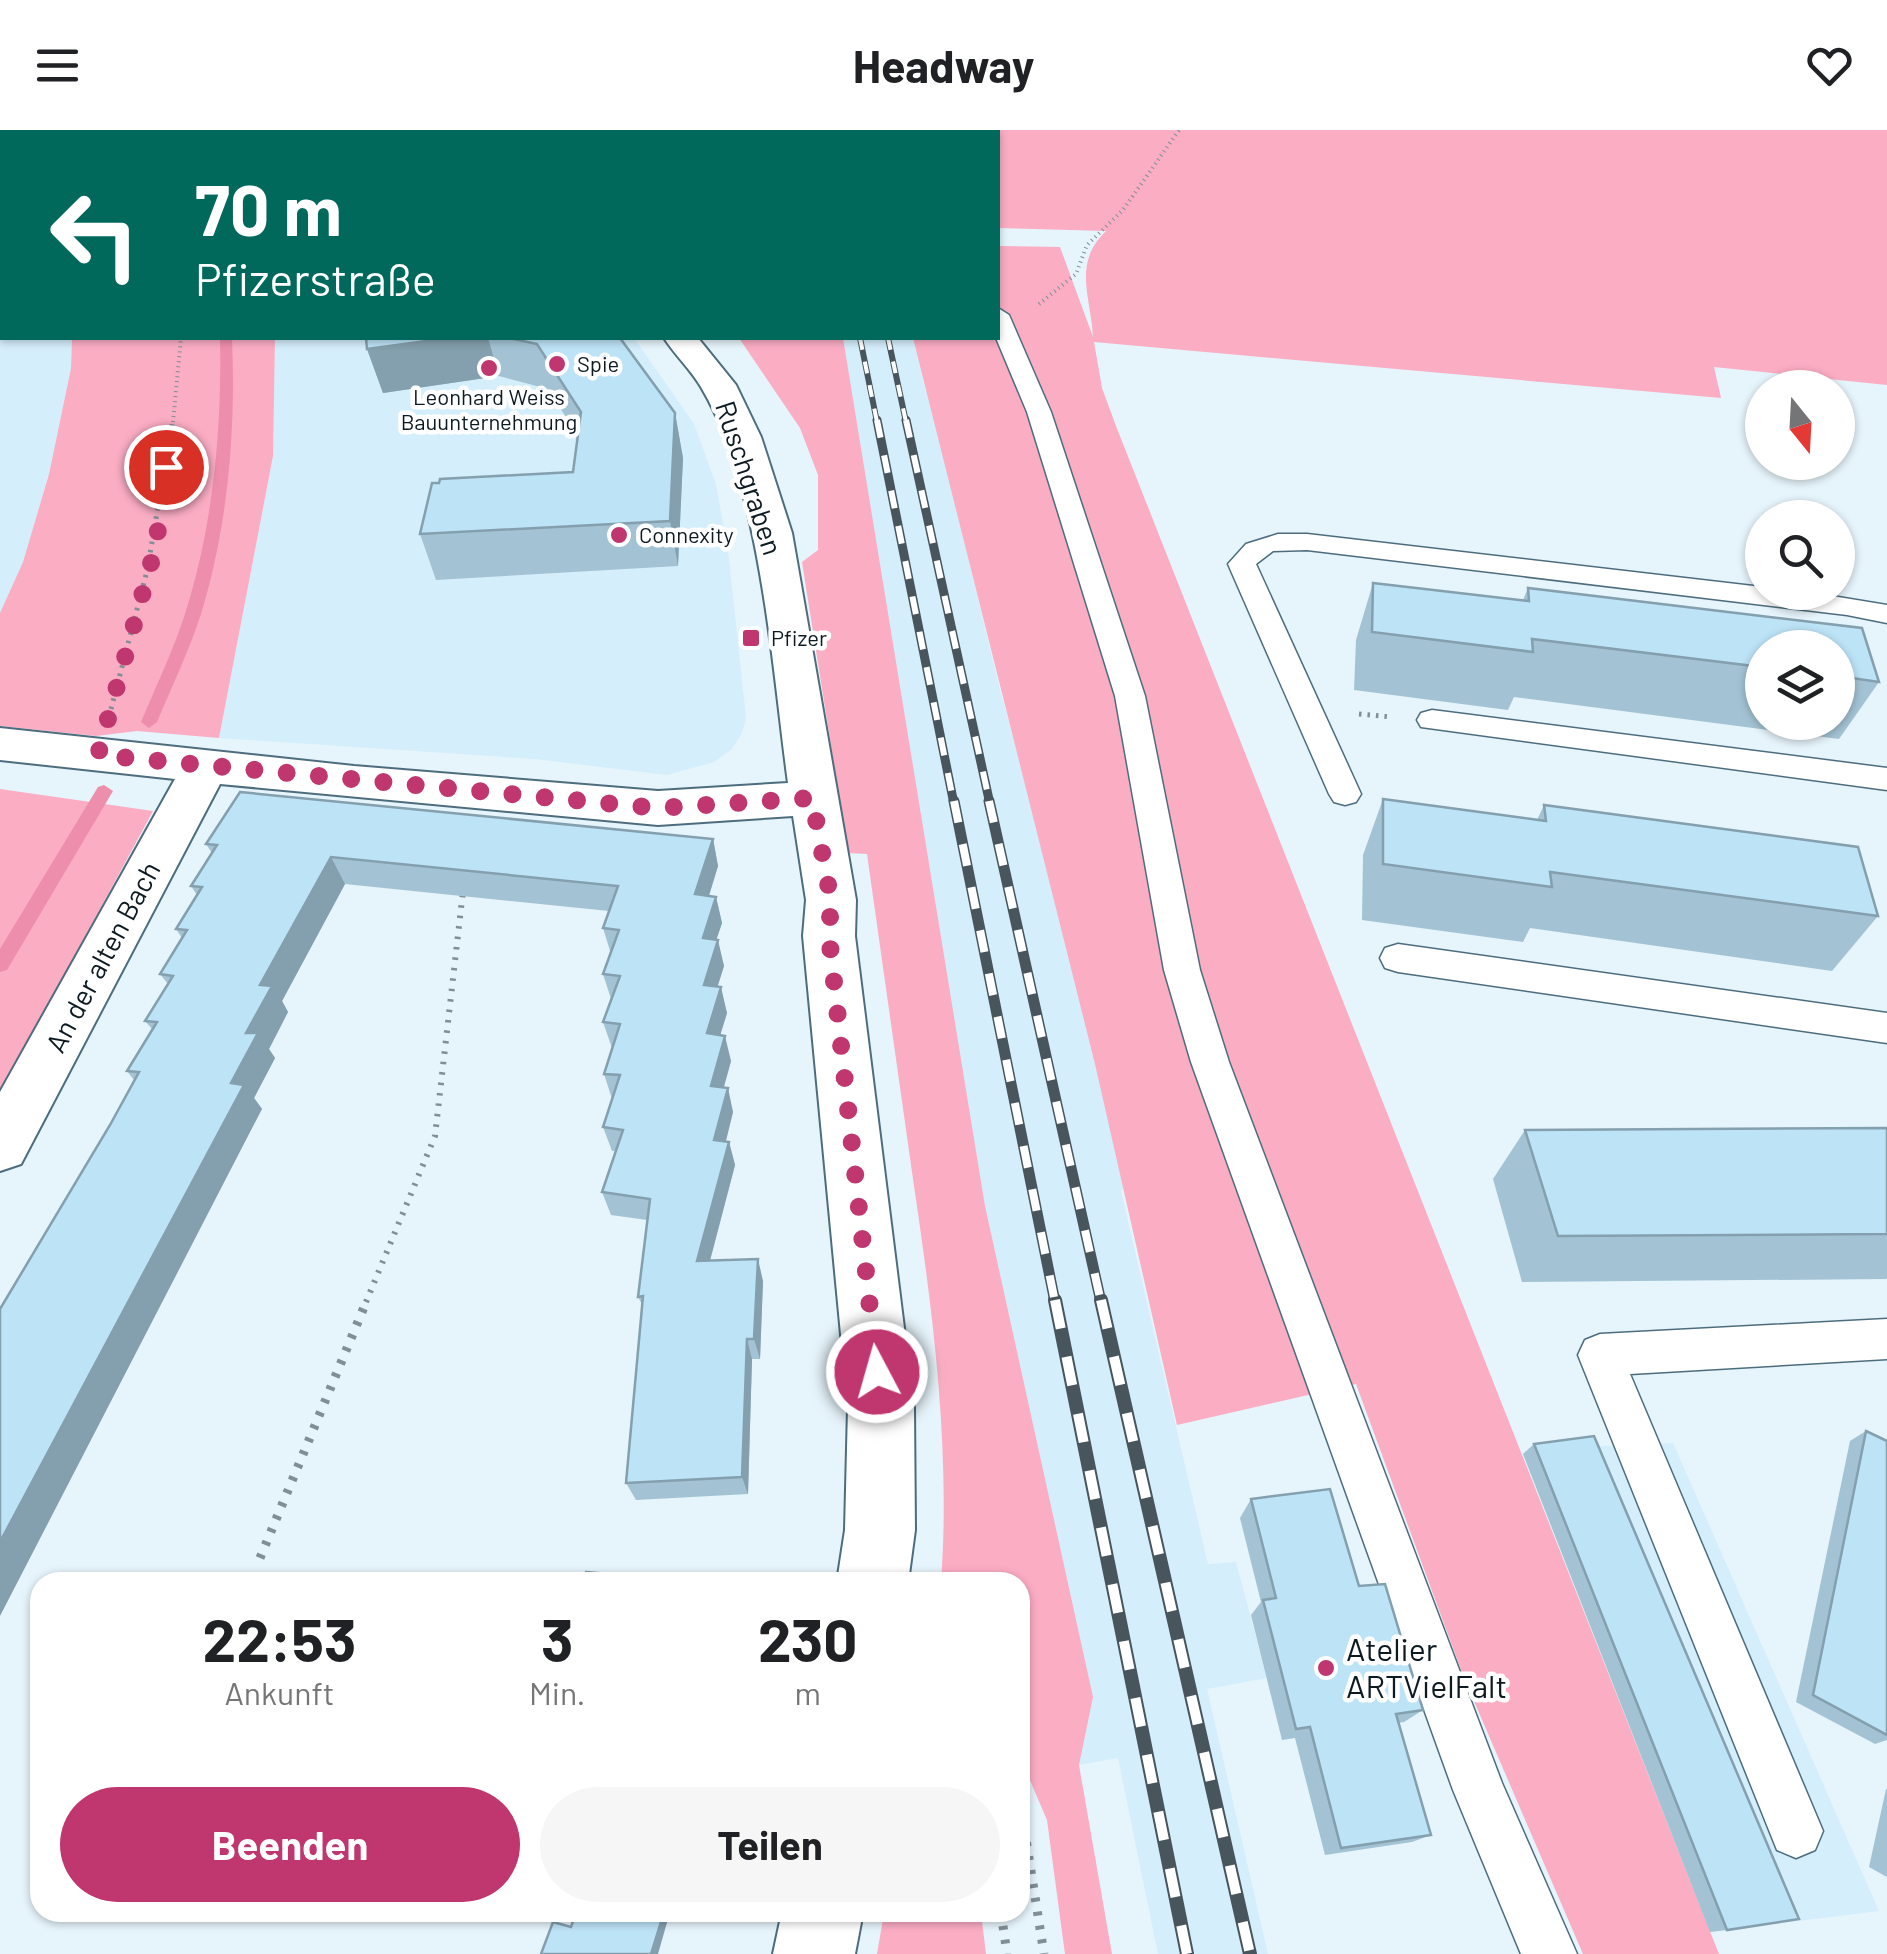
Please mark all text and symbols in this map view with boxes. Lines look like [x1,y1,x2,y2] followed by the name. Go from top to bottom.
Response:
[30,38,85,93] icon: menu
[853,38,1034,92] text: Headway
[1802,38,1857,93] icon: heart
[195,166,342,250] text: 70 m
[30,170,160,300] icon: left
[195,251,436,305] text: Pfizerstraße
[577,350,619,376] place label: Spie
[546,353,568,375] marker: Spie
[478,357,500,379] marker: Leonhard Weiss Bauunternehmung
[1745,370,1855,480] north arrow
[1745,370,1855,740] map controls
[401,383,577,434] place label: Leonhard Weiss Bauunternehmung
[709,396,791,559] street label: Ruschgraben
[124,425,209,510] pin
[139,440,194,495] icon: arrive
[1745,500,1855,610] button: search
[639,521,734,547] place label: Connexity
[608,524,630,546] marker: Connexity
[771,624,827,650] place label: Pfizer
[740,627,762,649] marker: Pfizer
[1745,630,1855,740] button: layers
[38,855,167,1058] street label: An der alten Bach
[825,1320,929,1424] position arrow
[203,1602,356,1674] text: 22:53
[541,1602,573,1674] text: 3
[758,1602,857,1674] text: 230
[1346,1629,1507,1704] place label: Atelier ARTVielFalt
[1315,1657,1337,1679] marker: Atelier ARTVielFalt
[224,1673,335,1711] text: Ankunft
[529,1673,585,1711] text: Min.
[794,1673,821,1711] text: m
[60,1787,520,1902] button: Beenden
[540,1787,1000,1902] button: Teilen

